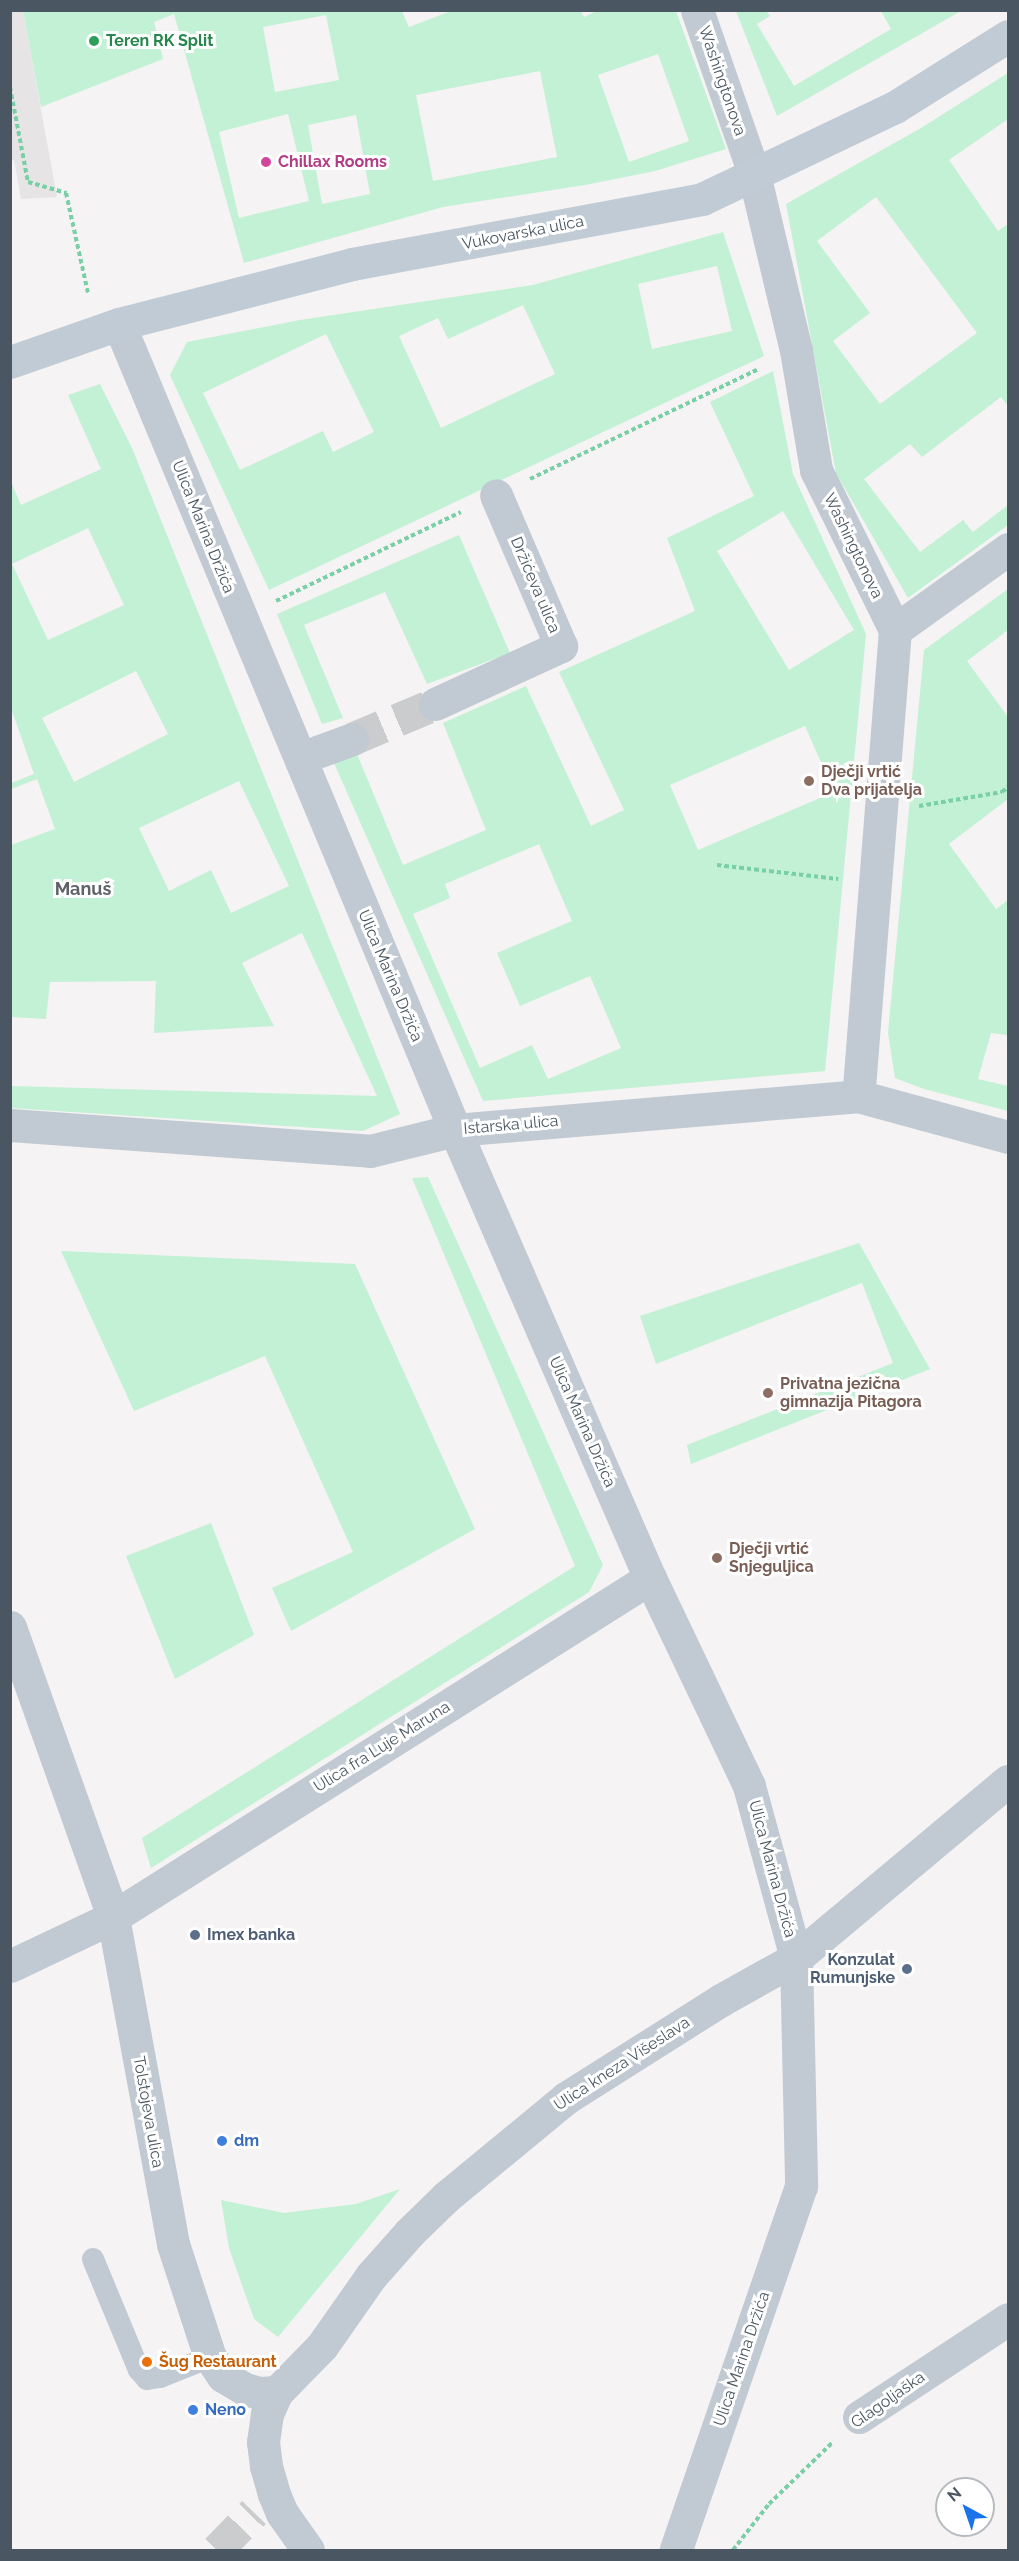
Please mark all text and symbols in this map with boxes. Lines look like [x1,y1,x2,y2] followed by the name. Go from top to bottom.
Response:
[694,24,750,138] street label: Washingtonova
[106,31,213,51] place label: Teren RK Split
[87,34,101,48] marker: Teren RK Split
[278,152,387,172] place label: Chillax Rooms
[259,155,273,169] marker: Chillax Rooms
[461,212,585,254] street label: Vukovarska ulica
[168,458,238,596] street label: Ulica Marina Držića
[819,490,887,602] street label: Washingtonova
[506,534,564,636] street label: Držićeva ulica
[821,762,922,800] place label: Dječji vrtić Dva prijatelja
[802,774,816,788] marker: Dječji vrtić Dva prijatelja
[55,878,111,900] district label: Manuš
[354,907,426,1045] street label: Ulica Marina Držića
[463,1111,559,1139] street label: Istarska ulica
[545,1354,619,1490] street label: Ulica Marina Držića
[780,1374,922,1412] place label: Privatna jezična gimnazija Pitagora
[761,1386,775,1400] marker: Privatna jezična gimnazija Pitagora
[729,1539,814,1577] place label: Dječji vrtić Snjeguljica
[710,1551,724,1565] marker: Dječji vrtić Snjeguljica
[310,1697,454,1797] street label: Ulica fra Luje Maruna
[744,1798,800,1940] street label: Ulica Marina Držića
[207,1925,295,1945] place label: Imex banka
[188,1928,202,1942] marker: Imex banka
[810,1950,895,1988] place label: Konzulat Rumunjske
[900,1962,914,1976] marker: Konzulat Rumunjske
[550,2013,694,2115] street label: Ulica kneza Višeslava
[129,2055,167,2169] street label: Tolstojeva ulica
[234,2131,259,2151] place label: dm
[215,2134,229,2148] marker: dm
[710,2289,774,2429] street label: Ulica Marina Držića
[159,2352,277,2372] place label: Šug Restaurant
[140,2355,154,2369] marker: Šug Restaurant
[847,2368,929,2432] street label: Glagoljaška
[205,2400,246,2420] place label: Neno
[186,2403,200,2417] marker: Neno
[935,2477,995,2537] north arrow
[944,2483,965,2506] text: N

